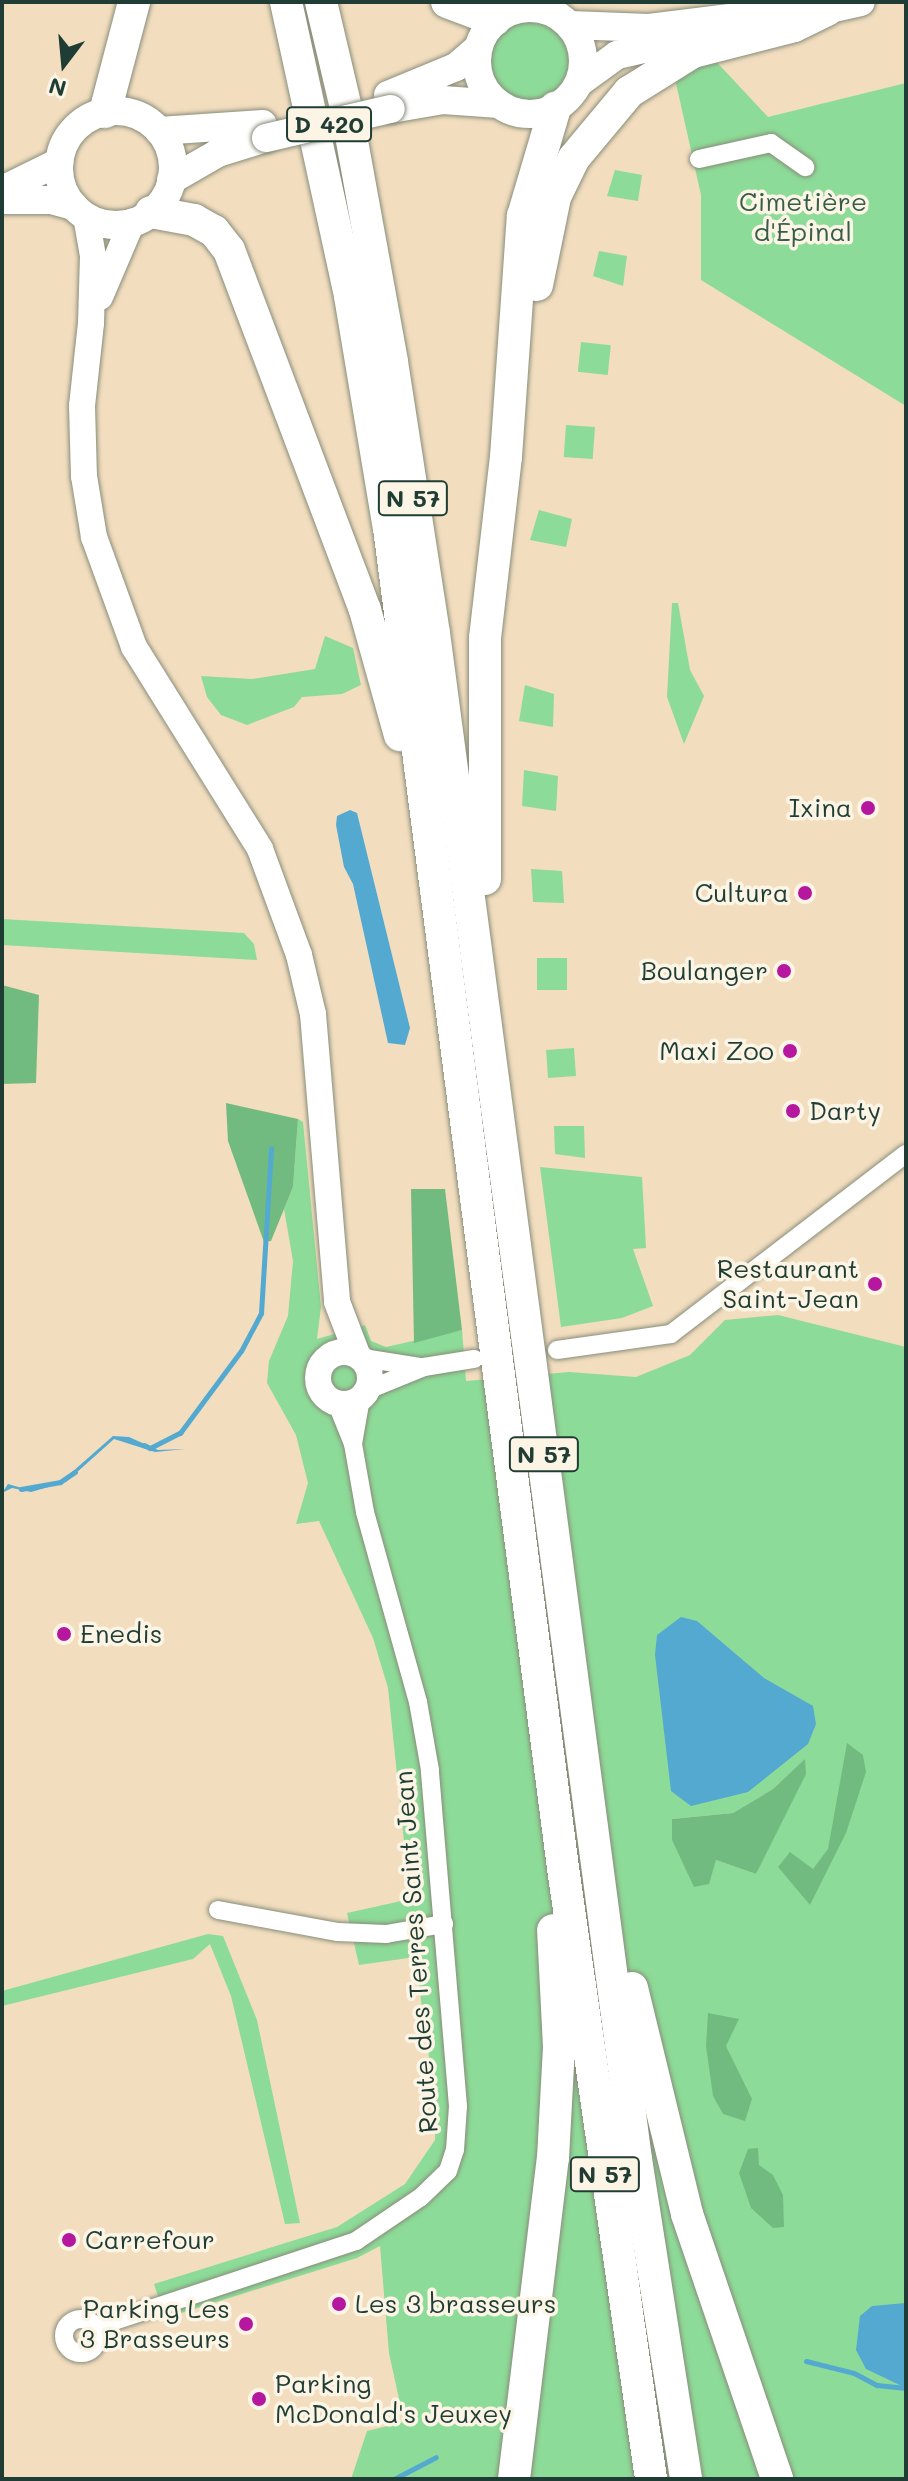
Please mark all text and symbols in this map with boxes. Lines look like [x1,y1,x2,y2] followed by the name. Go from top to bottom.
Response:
[24,24,104,104] north arrow
[45,71,69,104] text: N
[285,104,373,144] road number: D 420
[739,186,867,248] park label: Cimetière d'Épinal
[377,478,449,518] road number: N 57
[789,792,852,824] place label: Ixina
[859,799,877,817] marker: Ixina
[695,877,789,909] place label: Cultura
[796,884,814,902] marker: Cultura
[641,955,768,987] place label: Boulanger
[775,962,793,980] marker: Boulanger
[659,1035,774,1067] place label: Maxi Zoo
[781,1042,799,1060] marker: Maxi Zoo
[809,1095,881,1127] place label: Darty
[784,1102,802,1120] marker: Darty
[717,1253,859,1314] place label: Restaurant Saint-Jean
[866,1275,884,1293] marker: Restaurant Saint-Jean
[508,1434,580,1474] road number: N 57
[80,1618,162,1650] place label: Enedis
[55,1625,73,1643] marker: Enedis
[388,1770,444,2134] street label: Route des Terres Saint Jean
[569,2154,641,2194] road number: N 57
[85,2224,215,2256] place label: Carrefour
[60,2231,78,2249] marker: Carrefour
[355,2288,556,2320] place label: Les 3 brasseurs
[80,2293,230,2354] place label: Parking Les 3 Brasseurs
[330,2295,348,2313] marker: Les 3 brasseurs
[237,2315,255,2333] marker: Parking Les 3 Brasseurs
[275,2368,512,2430] place label: Parking McDonald's Jeuxey
[250,2390,268,2408] marker: Parking McDonald's Jeuxey

